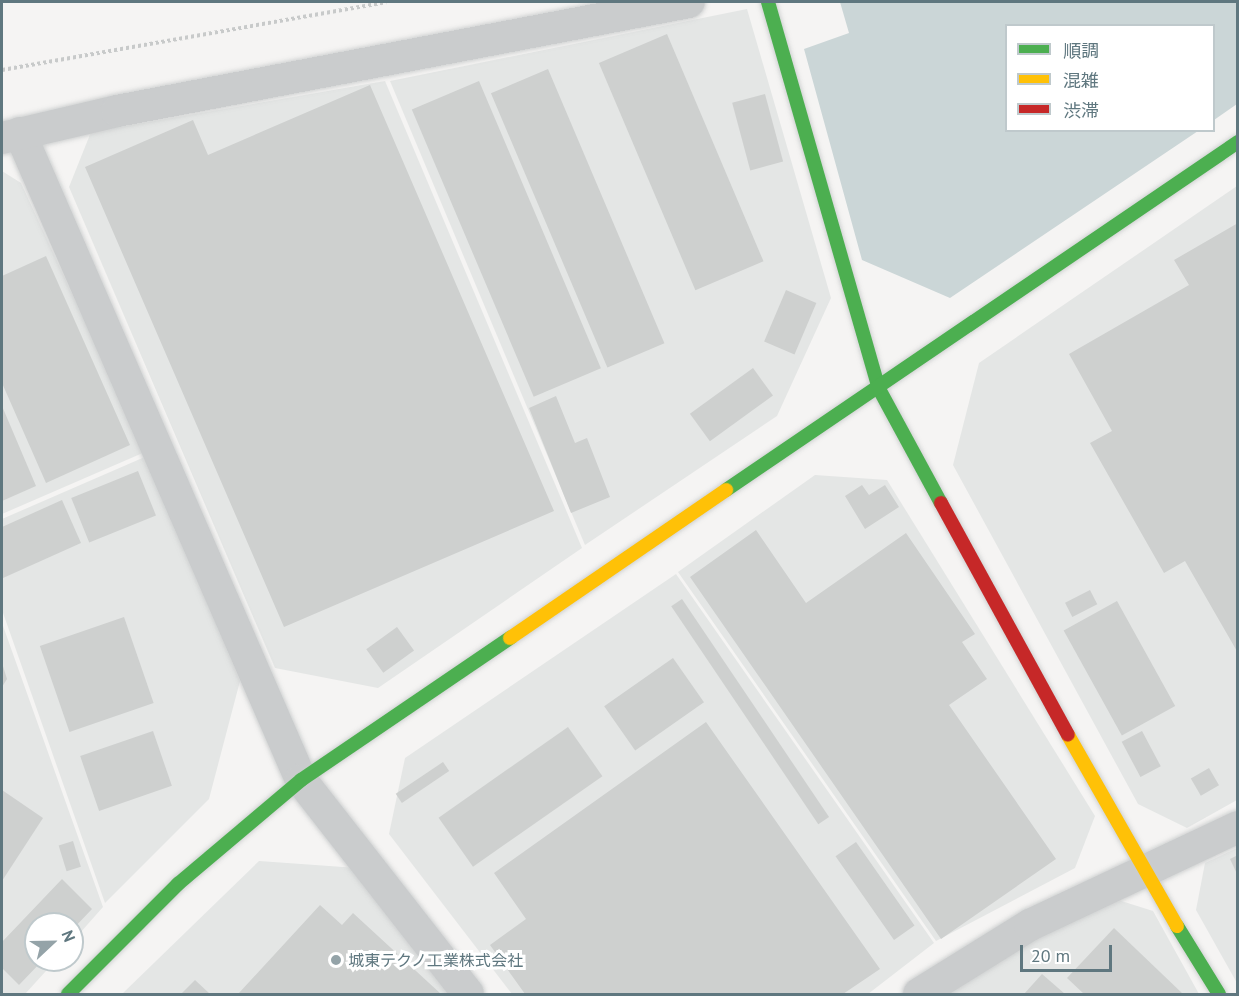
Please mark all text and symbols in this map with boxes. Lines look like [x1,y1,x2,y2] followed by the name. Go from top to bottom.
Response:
[1005,24,1215,132] legend
[1063,39,1099,62] text: 順調
[1063,69,1099,92] text: 混雑
[1063,99,1099,122] text: 渋滞
[24,912,84,972] north arrow
[58,927,80,945] text: N
[1023,933,1114,971] scale bar
[1031,944,1070,967] text: 20 m
[348,950,524,970] place label: 城東テクノ工業株式会社
[329,953,343,967] marker: 城東テクノ工業株式会社

